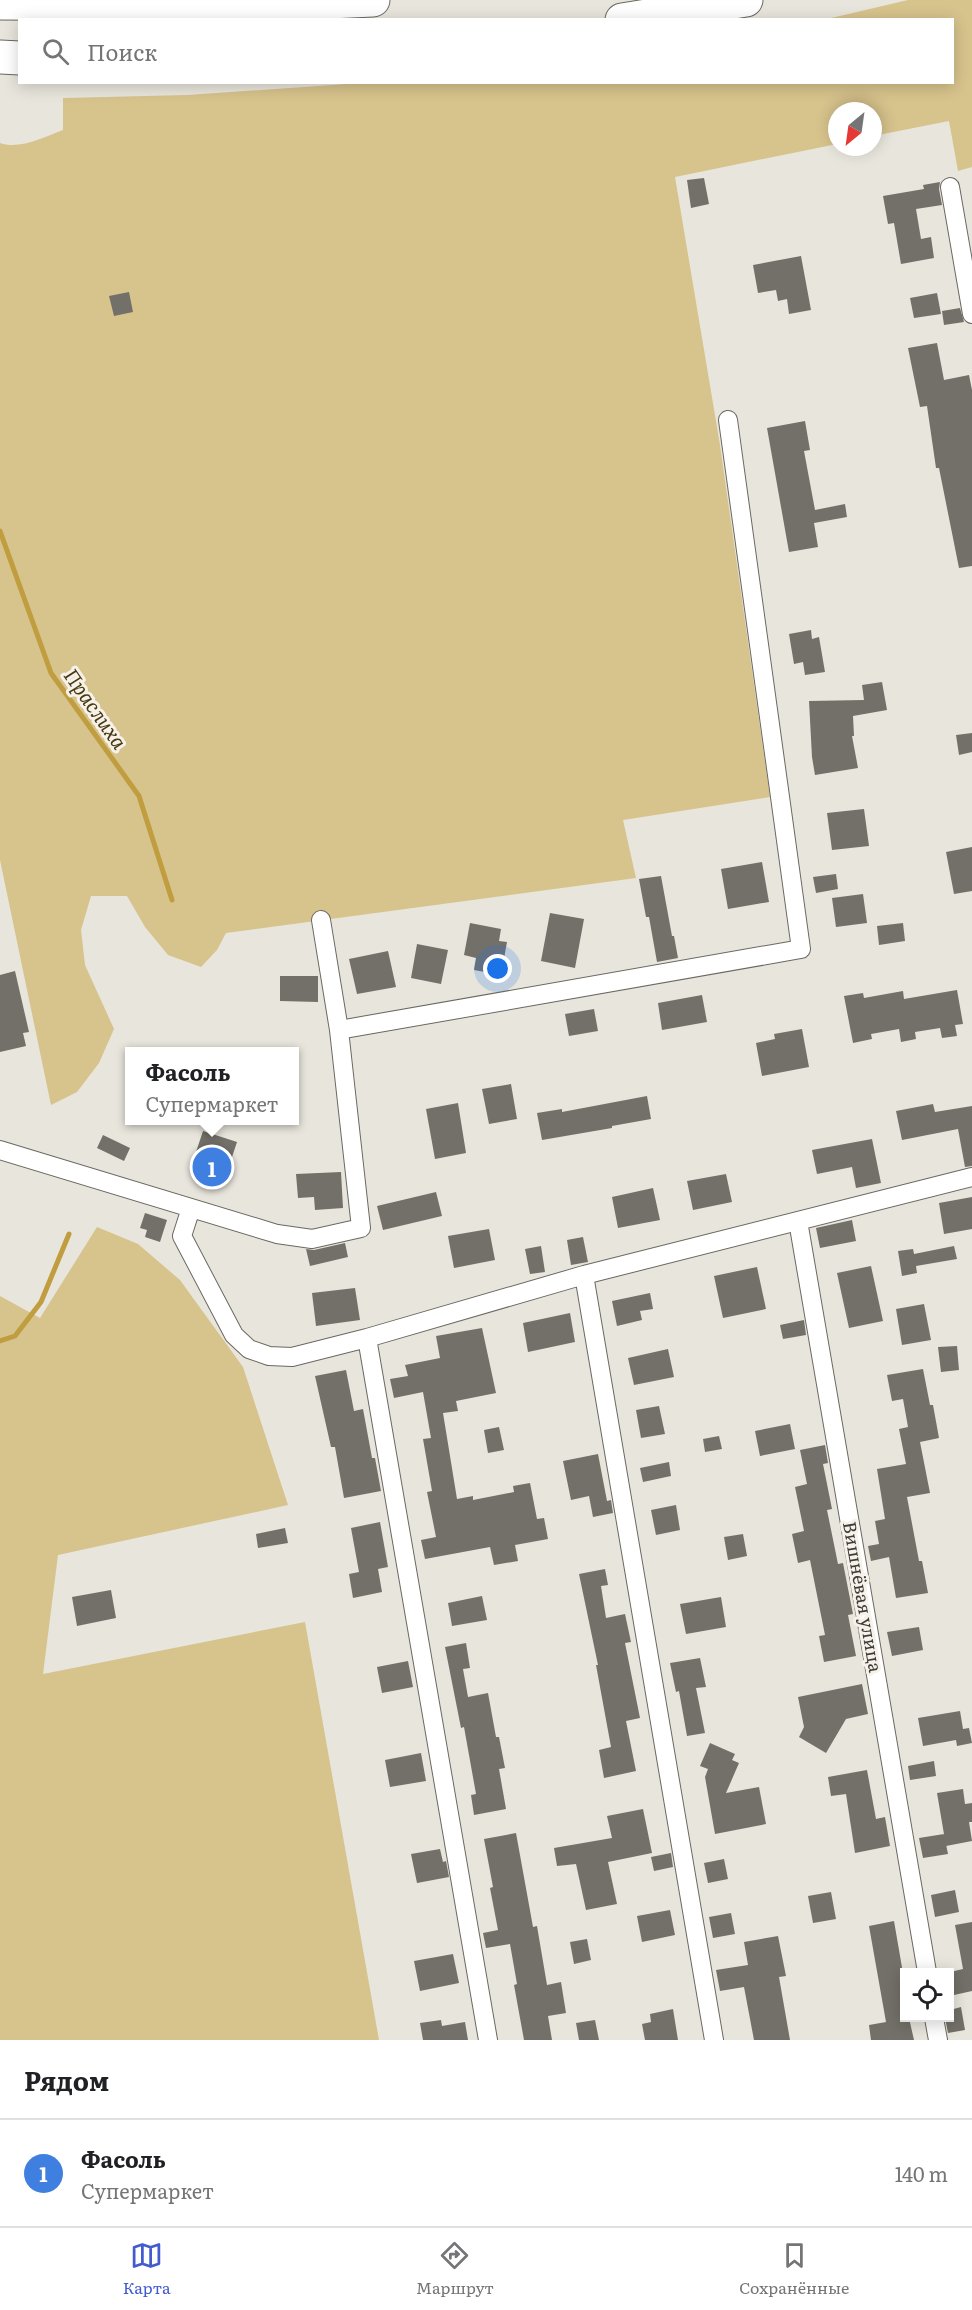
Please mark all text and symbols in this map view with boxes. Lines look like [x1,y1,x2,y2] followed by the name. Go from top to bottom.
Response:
[18,18,954,84] search box
[39,35,72,68] icon: search
[87,35,157,68] text: Поиск
[828,102,882,156] north arrow
[58,661,136,755] water label: Праслиха
[483,954,512,983] your location
[125,1047,299,1125] popup
[146,1055,231,1088] text: Фасоль
[146,1088,278,1118] text: Супермаркет
[192,1144,232,1190] pin: 1
[837,1519,890,1675] street label: Вишнёвая улица
[900,1968,954,2022] map controls
[900,1968,954,2022] button: locate
[24,2060,109,2099] text: Рядом
[81,2142,166,2175] text: Фасоль
[39,2158,48,2188] text: 1
[895,2158,948,2188] text: 140 m
[81,2175,214,2205] text: Супермаркет
[123,2239,171,2299] tab: Карта
[416,2239,494,2299] tab: Маршрут
[739,2239,849,2299] tab: Сохранённые

